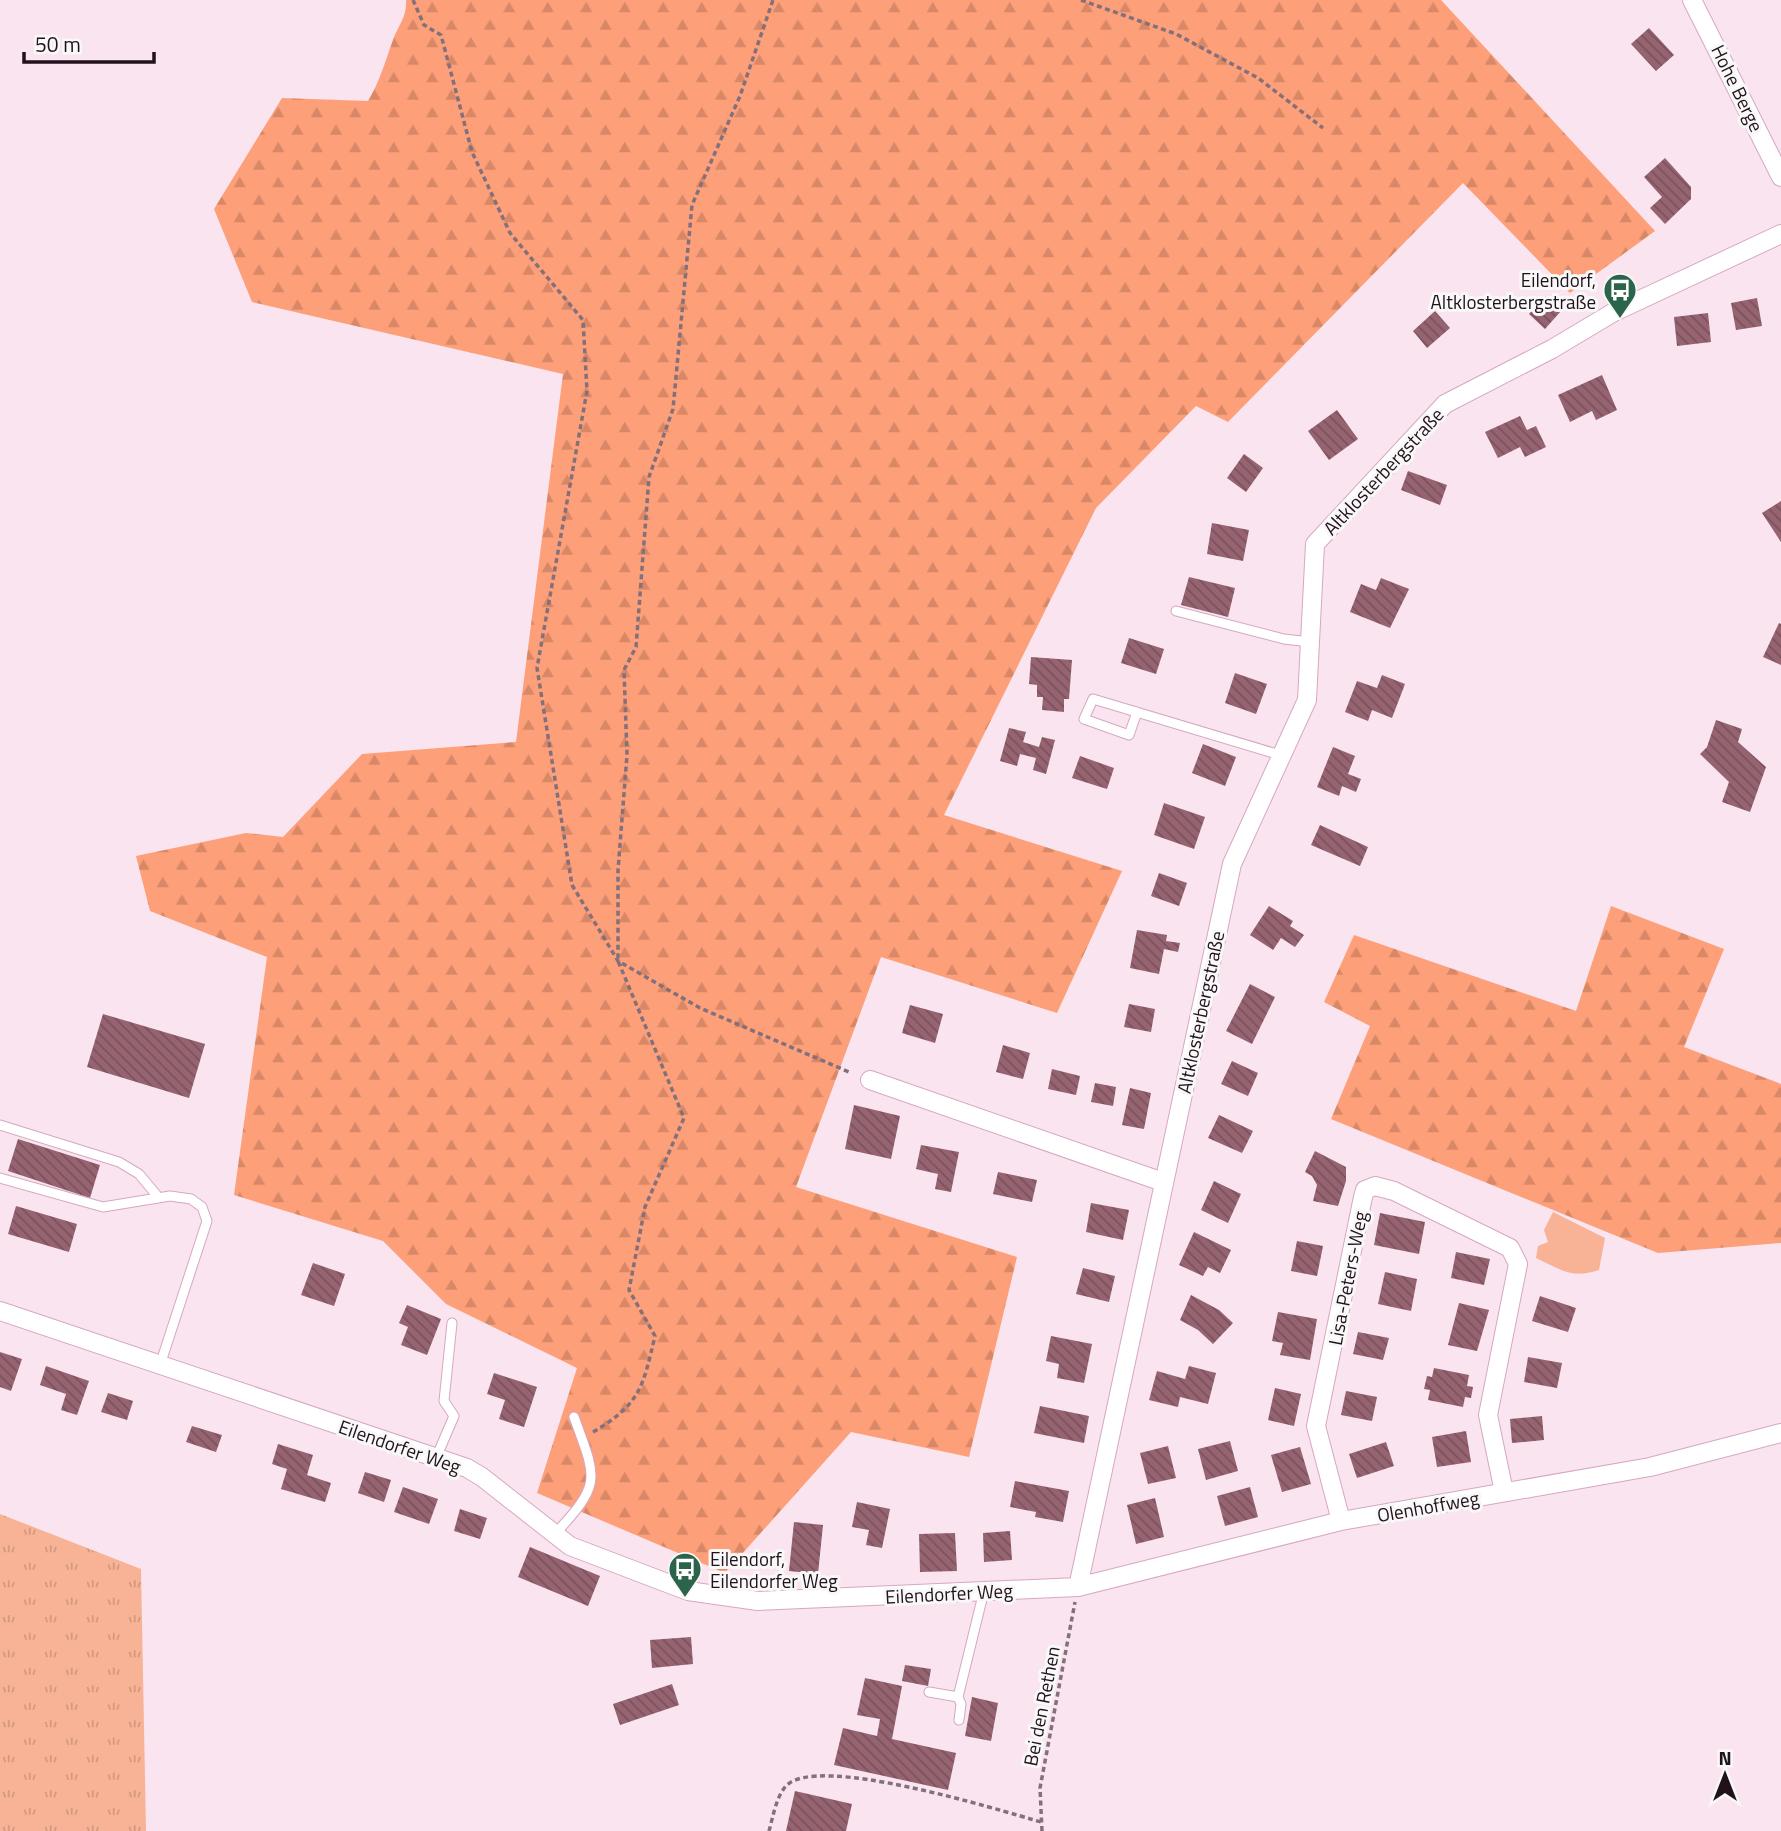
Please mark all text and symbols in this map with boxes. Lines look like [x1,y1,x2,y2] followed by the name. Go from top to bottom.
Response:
[24,21,154,65] scale bar
[35,28,81,60] text: 50 m
[1704,39,1772,137] street label: Hohe Berge
[1431,265,1596,316] place label: Eilendorf, Altklosterbergstraße
[1601,271,1639,320] bus stop icon: Eilendorf, Altklosterbergstraße
[1316,401,1450,541] street label: Altklosterbergstraße
[1169,928,1231,1096] street label: Altklosterbergstraße
[1320,1208,1374,1347] street label: Lisa-Peters-Weg
[335,1411,465,1481] street label: Eilendorfer Weg
[1375,1483,1482,1529] street label: Olenhoffweg
[710,1544,838,1595] place label: Eilendorf, Eilendorfer Weg
[666,1550,704,1599] bus stop icon: Eilendorf, Eilendorfer Weg
[884,1575,1014,1611] street label: Eilendorfer Weg
[1015,1644,1067,1768] street label: Bei den Rethen
[1690,1740,1760,1810] north arrow
[1718,1743,1732,1772] text: N

